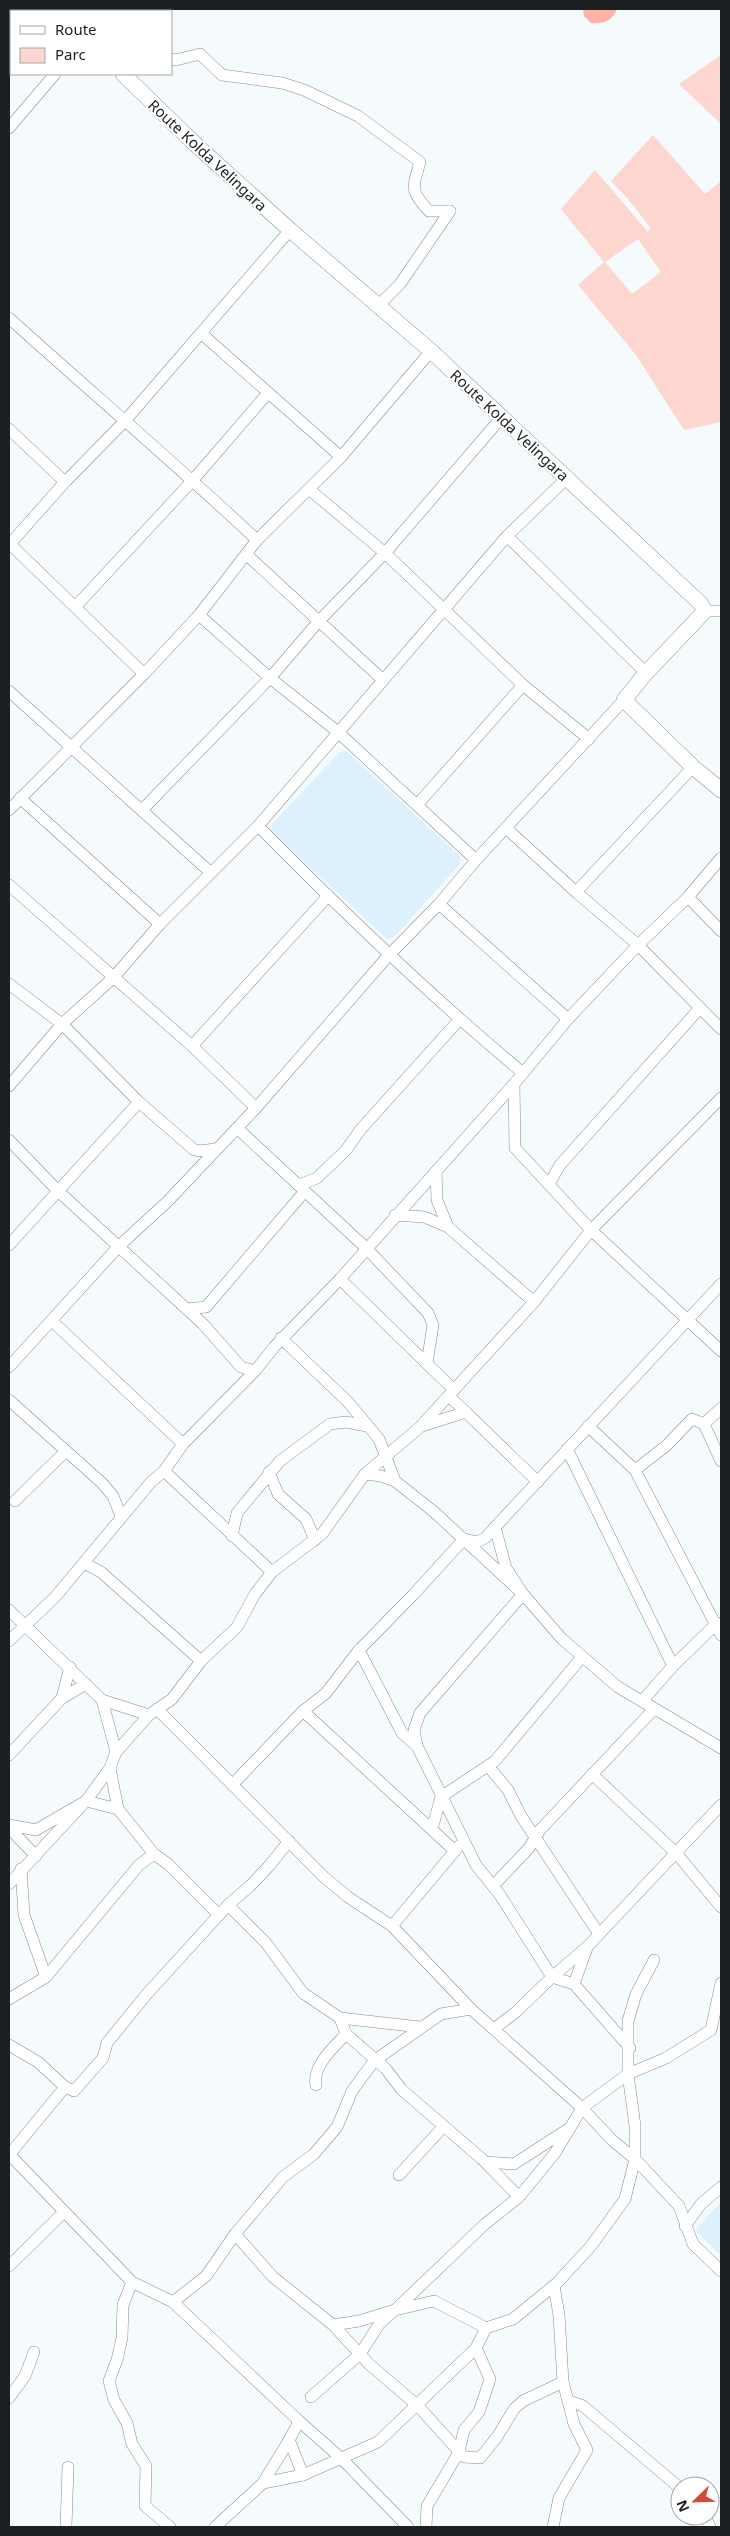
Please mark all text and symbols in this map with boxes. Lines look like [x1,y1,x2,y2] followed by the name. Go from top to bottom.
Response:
[10,10,172,75] legend
[55,19,97,39] text: Route
[55,44,86,64] text: Parc
[144,95,272,215] street label: Route Kolda Velingara
[446,365,574,485] street label: Route Kolda Velingara
[670,2476,720,2526] north arrow
[672,2497,694,2515] text: N

